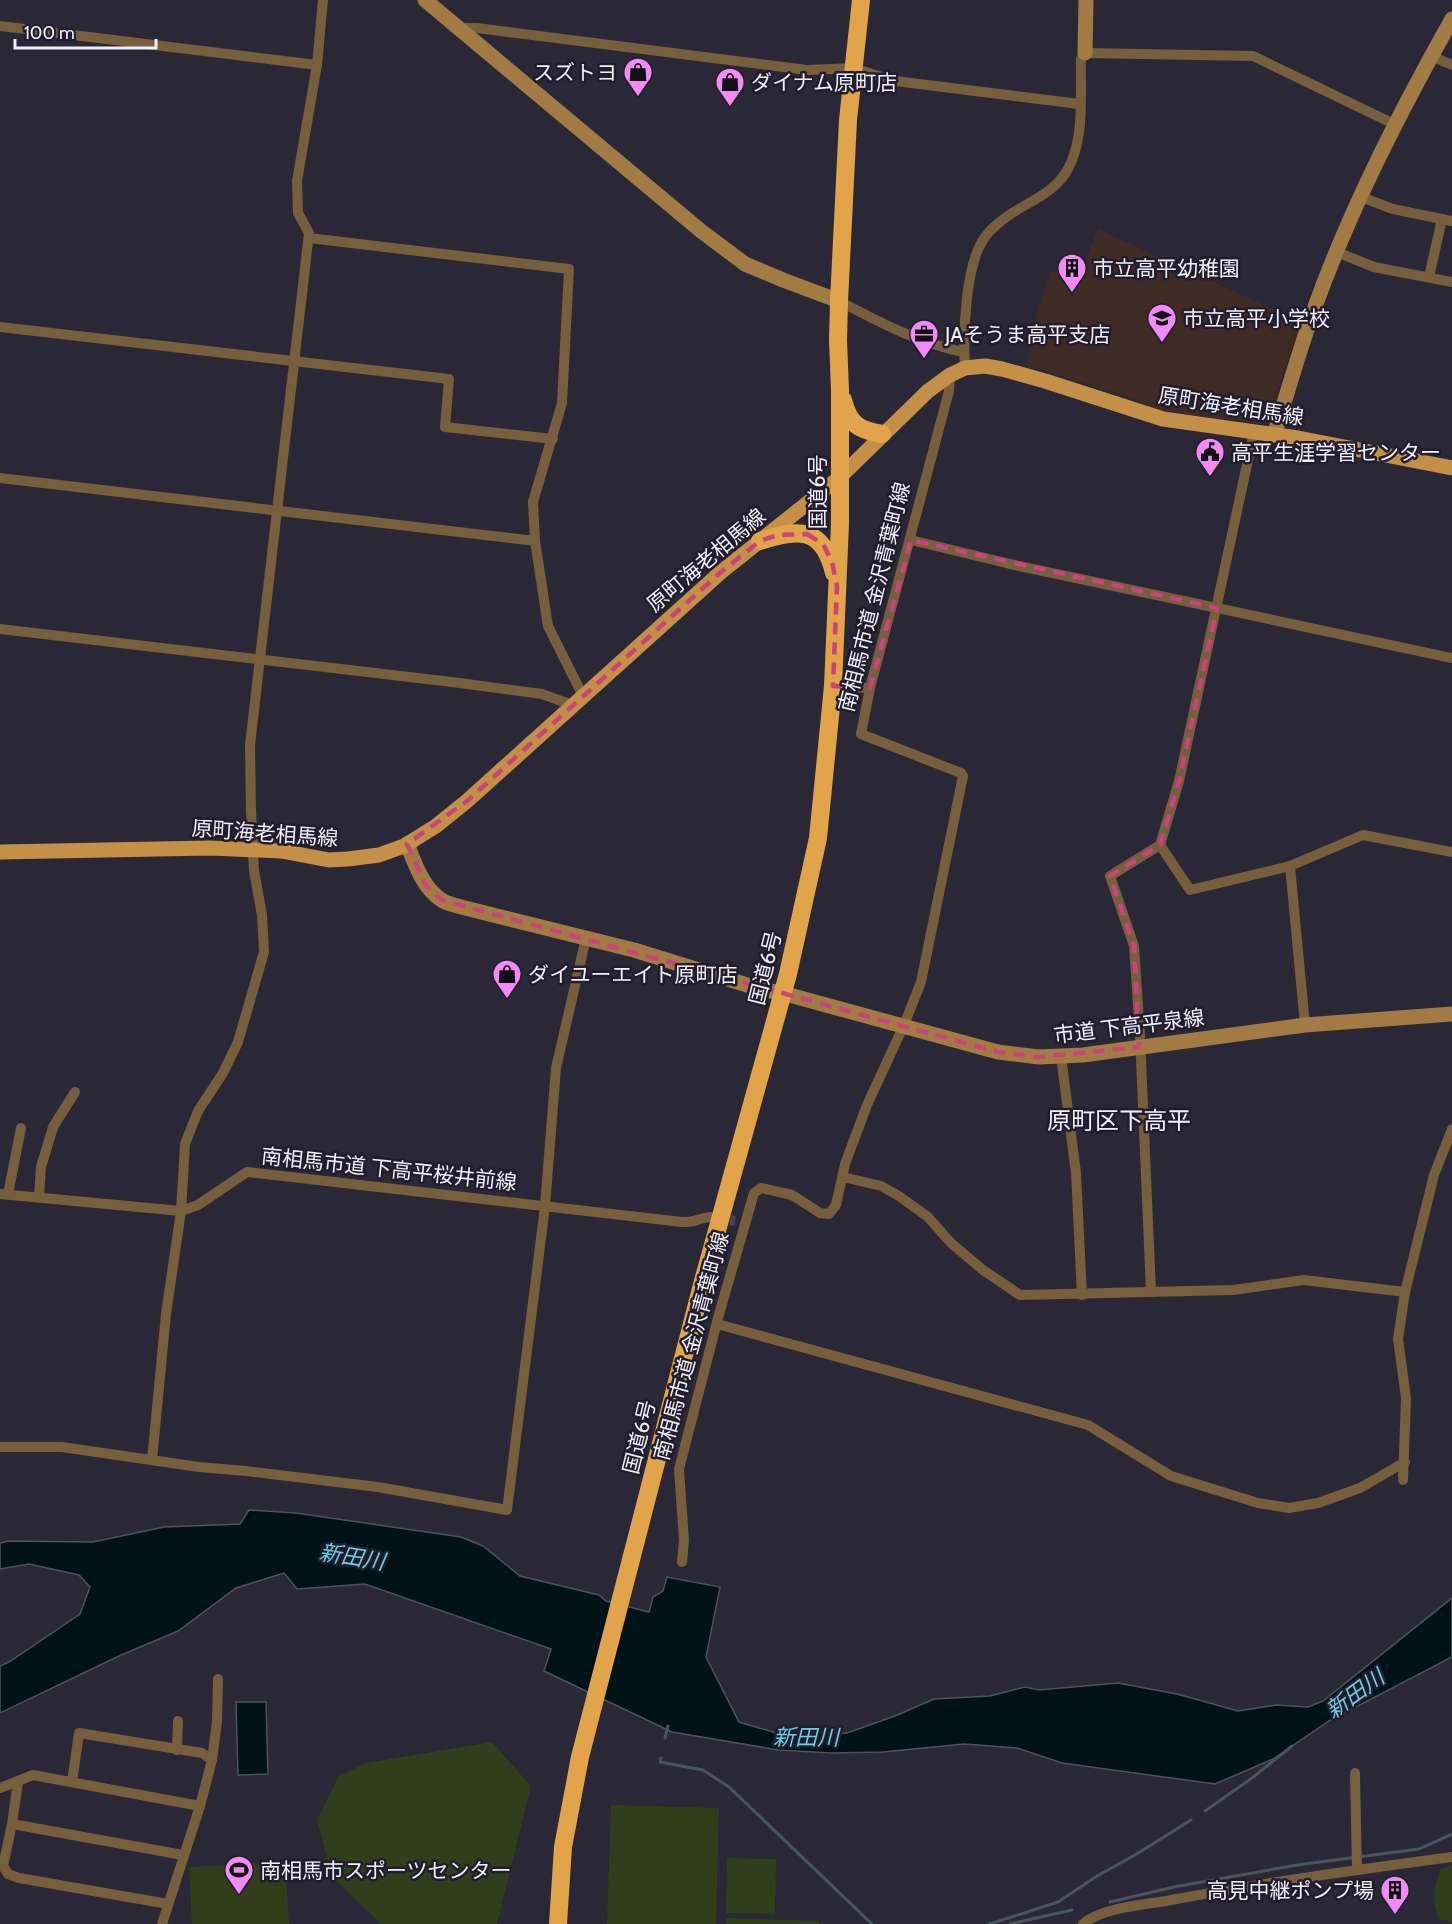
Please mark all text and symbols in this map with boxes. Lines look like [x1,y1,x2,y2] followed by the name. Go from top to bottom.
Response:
[15,12,156,50] scale bar
[24,22,75,44] text: 100 m
[622,56,654,98] shop icon: スズトヨ
[533,60,617,85] place label: スズトヨ
[714,66,746,108] shop icon: ダイナム原町店
[751,70,897,95] place label: ダイナム原町店
[1056,252,1088,294] building icon: 市立高平幼稚園
[1093,256,1240,281] place label: 市立高平幼稚園
[1146,302,1178,344] school or university icon: 市立高平小学校
[1183,306,1330,331] place label: 市立高平小学校
[908,318,940,360] office icon: JAそうま高平支店
[944,322,1110,347] place label: JAそうま高平支店
[1156,382,1306,430] street label: 原町海老相馬線
[1194,436,1226,478] public building icon: 高平生涯学習センター
[1231,440,1441,465] place label: 高平生涯学習センター
[805,455,830,529] street label: 国道6号
[833,480,915,714] street label: 南相馬市道 金沢青葉町線
[642,503,770,617] street label: 原町海老相馬線
[191,815,339,851] street label: 原町海老相馬線
[744,929,786,1007] street label: 国道6号
[491,958,523,1000] shop icon: ダイユーエイト原町店
[528,962,738,987] place label: ダイユーエイト原町店
[1052,1004,1206,1048] street label: 市道 下高平泉線
[1047,1106,1191,1135] district label: 原町区下高平
[260,1143,518,1195] street label: 南相馬市道 下高平桜井前線
[648,1229,734,1463] street label: 南相馬市道 金沢青葉町線
[618,1398,660,1476] street label: 国道6号
[317,1539,389,1576] water label: 新田川
[1320,1663,1391,1724] water label: 新田川
[773,1724,841,1751] water label: 新田川
[223,1854,255,1896] sports icon: 南相馬市スポーツセンター
[260,1858,512,1883] place label: 南相馬市スポーツセンター
[1379,1874,1411,1916] building icon: 高見中継ポンプ場
[1207,1878,1374,1903] place label: 高見中継ポンプ場

